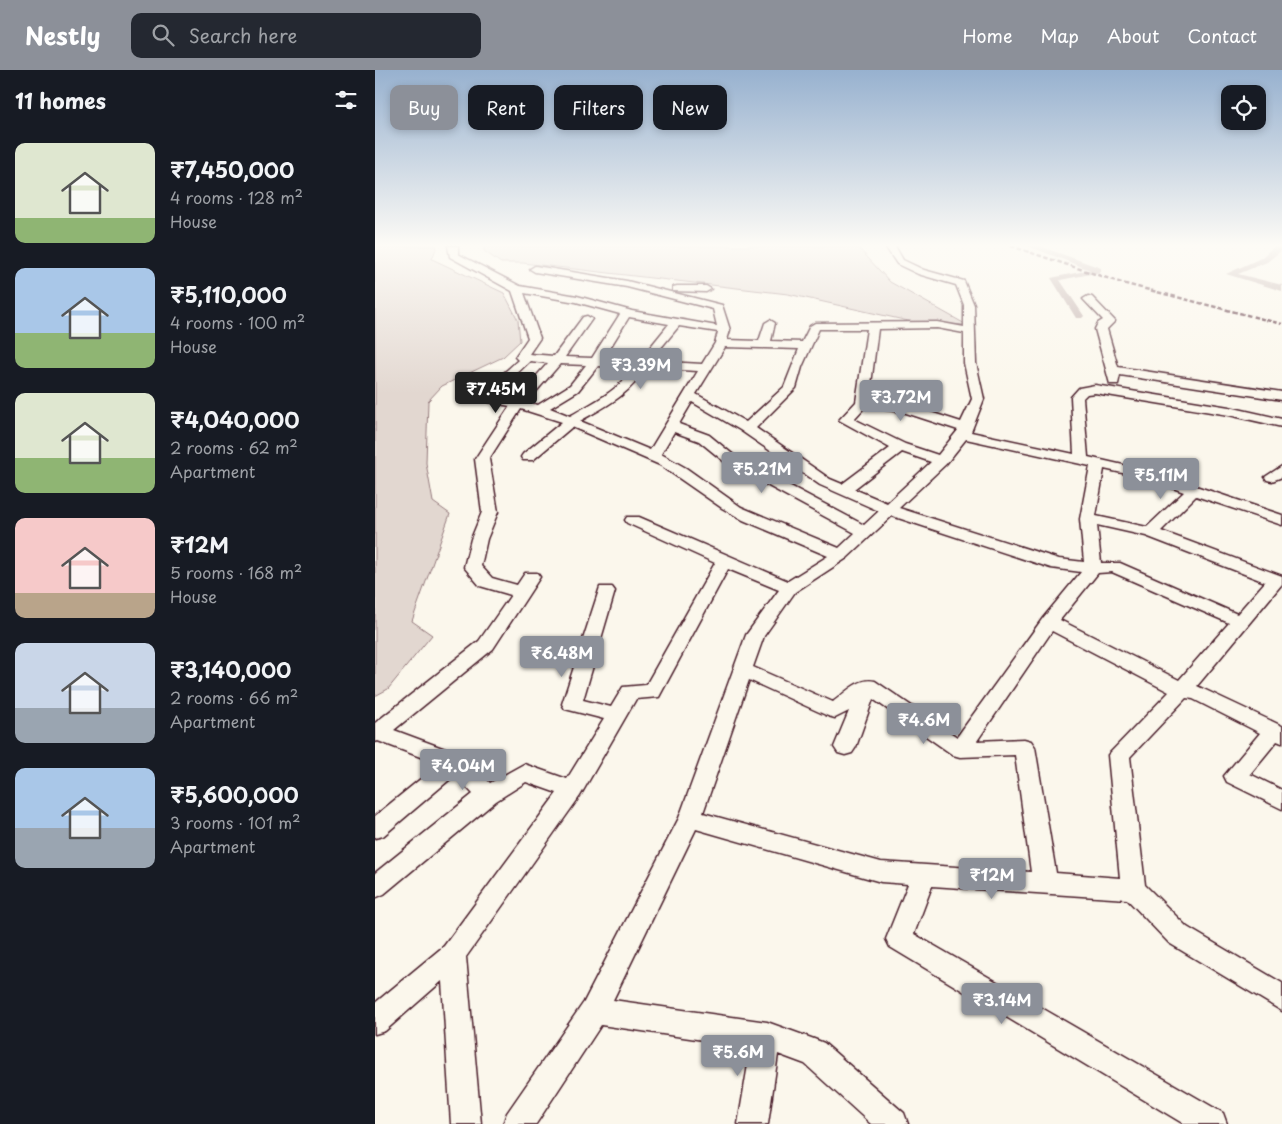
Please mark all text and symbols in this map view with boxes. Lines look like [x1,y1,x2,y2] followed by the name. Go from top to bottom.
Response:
[131,13,481,58] search box
[25,17,101,53] text: Nestly
[149,21,177,49] icon: search
[189,21,297,49] text: Search here
[962,22,1012,49] text: Home
[1040,22,1079,49] text: Map
[1107,22,1159,49] text: About
[1187,22,1257,49] text: Contact
[15,84,106,116] text: 11 homes
[390,85,458,130] chip: Buy
[468,85,544,130] chip: Rent
[554,85,643,130] chip: Filters
[653,85,727,130] chip: New
[1221,85,1266,130] map controls
[1221,85,1266,130] button: locate
[332,86,360,114] icon: filters
[170,153,294,185] text: ₹7,450,000
[55,163,115,223] icon: home
[170,185,303,209] text: 4 rooms · 128 m²
[170,209,217,233] text: House
[170,278,287,310] text: ₹5,110,000
[55,288,115,348] icon: home
[170,310,305,334] text: 4 rooms · 100 m²
[170,334,217,358] text: House
[600,348,682,390] pin: ₹3.39M
[611,352,671,376] text: ₹3.39M
[455,372,537,414] pin: ₹7.45M
[466,376,526,400] text: ₹7.45M
[860,380,942,422] pin: ₹3.72M
[871,384,931,408] text: ₹3.72M
[170,403,299,435] text: ₹4,040,000
[55,413,115,473] icon: home
[170,435,298,459] text: 2 rooms · 62 m²
[721,452,803,494] pin: ₹5.21M
[733,456,791,480] text: ₹5.21M
[1120,458,1202,500] pin: ₹5.11M
[170,459,255,483] text: Apartment
[1134,462,1188,486] text: ₹5.11M
[170,528,229,560] text: ₹12M
[55,538,115,598] icon: home
[170,560,302,584] text: 5 rooms · 168 m²
[170,584,217,608] text: House
[521,636,603,678] pin: ₹6.48M
[531,640,593,664] text: ₹6.48M
[170,653,291,685] text: ₹3,140,000
[55,663,115,723] icon: home
[170,685,298,709] text: 2 rooms · 66 m²
[889,702,959,745] pin: ₹4.6M
[898,707,950,731] text: ₹4.6M
[170,709,255,733] text: Apartment
[422,748,504,791] pin: ₹4.04M
[431,753,495,777] text: ₹4.04M
[170,778,299,810] text: ₹5,600,000
[55,788,115,848] icon: home
[170,810,301,834] text: 3 rooms · 101 m²
[170,834,255,858] text: Apartment
[962,858,1022,900] pin: ₹12M
[970,862,1014,886] text: ₹12M
[961,982,1043,1025] pin: ₹3.14M
[973,987,1031,1011] text: ₹3.14M
[703,1034,773,1077] pin: ₹5.6M
[712,1039,764,1063] text: ₹5.6M

